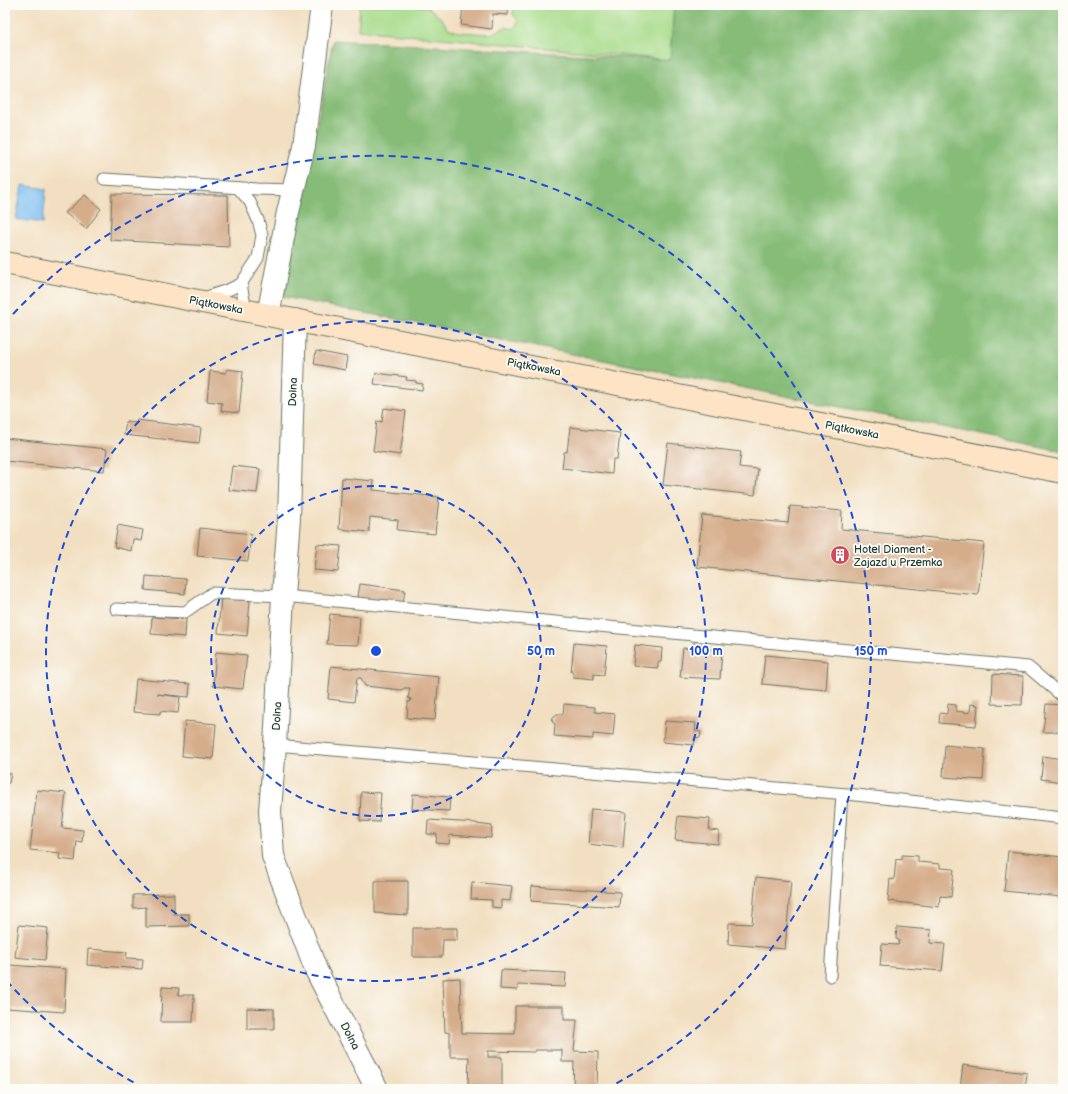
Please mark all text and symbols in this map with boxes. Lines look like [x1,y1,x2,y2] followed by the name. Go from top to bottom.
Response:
[188,293,244,317] street label: Piątkowska
[506,355,562,379] street label: Piątkowska
[286,377,300,407] street label: Dolna
[824,418,880,442] street label: Piątkowska
[853,543,943,569] place label: Hotel Diament - Zajazd u Przemka
[829,544,851,566] building icon: Hotel Diament - Zajazd u Przemka
[369,644,383,658] centre of rings
[527,644,555,659] text: 50 m
[689,644,723,659] text: 100 m
[855,644,887,659] text: 150 m
[270,701,284,731] street label: Dolna
[338,1020,362,1052] street label: Dolna

